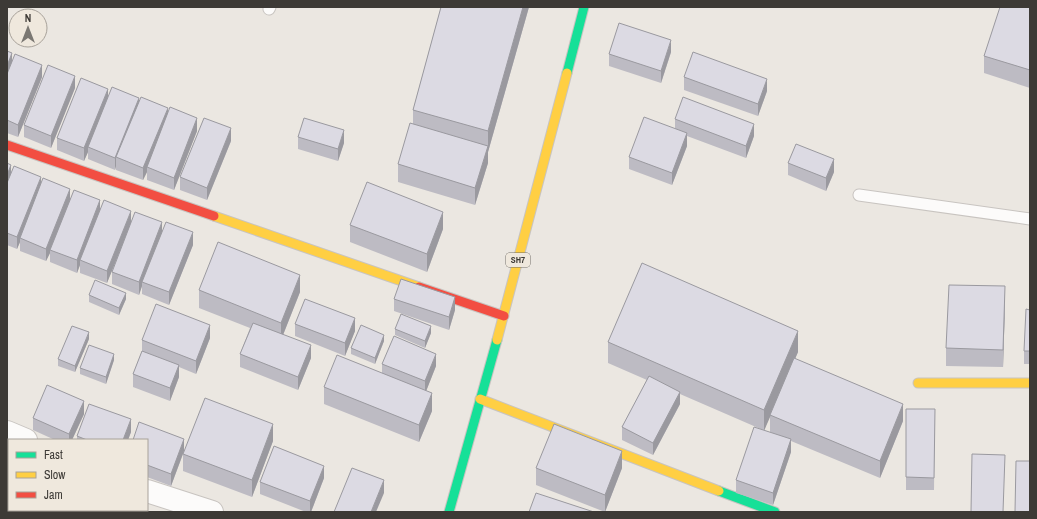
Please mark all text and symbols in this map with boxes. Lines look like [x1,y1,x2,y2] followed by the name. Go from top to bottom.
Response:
[8,8,48,48] north arrow
[25,11,31,25] text: N
[506,253,530,267] road number: SH7
[8,439,148,511] legend
[44,447,63,463] text: Fast
[44,467,66,483] text: Slow
[44,487,63,503] text: Jam

